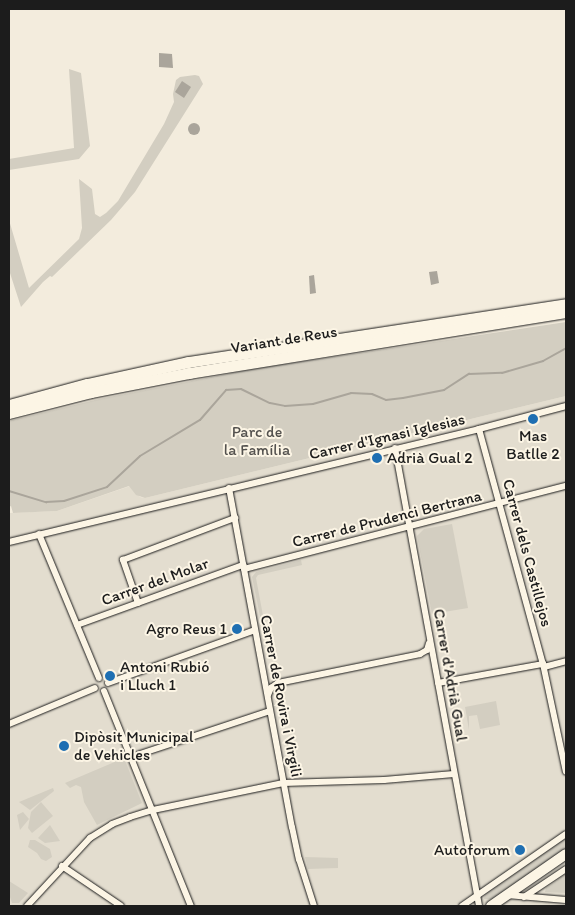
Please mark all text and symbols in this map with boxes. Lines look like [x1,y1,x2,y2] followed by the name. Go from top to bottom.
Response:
[230,322,338,358] street label: Variant de Reus
[307,410,467,464] street label: Carrer d'Ignasi Iglesias
[527,413,539,425] marker: Mas Batlle 2
[224,422,290,460] park label: Parc de la Família
[506,426,560,464] place label: Mas Batlle 2
[387,448,472,468] place label: Adrià Gual 2
[371,452,383,464] marker: Adrià Gual 2
[498,477,556,629] street label: Carrer dels Castillejos
[290,486,484,552] street label: Carrer de Prudenci Bertrana
[99,554,211,610] street label: Carrer del Molar
[429,607,471,743] street label: Carrer d'Adrià Gual
[256,614,306,778] street label: Carrer de Rovira i Virgili
[147,619,227,639] place label: Agro Reus 1
[231,623,243,635] marker: Agro Reus 1
[120,657,209,695] place label: Antoni Rubió i Lluch 1
[104,670,116,682] marker: Antoni Rubió i Lluch 1
[74,727,193,765] place label: Dipòsit Municipal de Vehicles
[58,740,70,752] marker: Dipòsit Municipal de Vehicles
[434,840,510,860] place label: Autoforum
[514,844,526,856] marker: Autoforum

